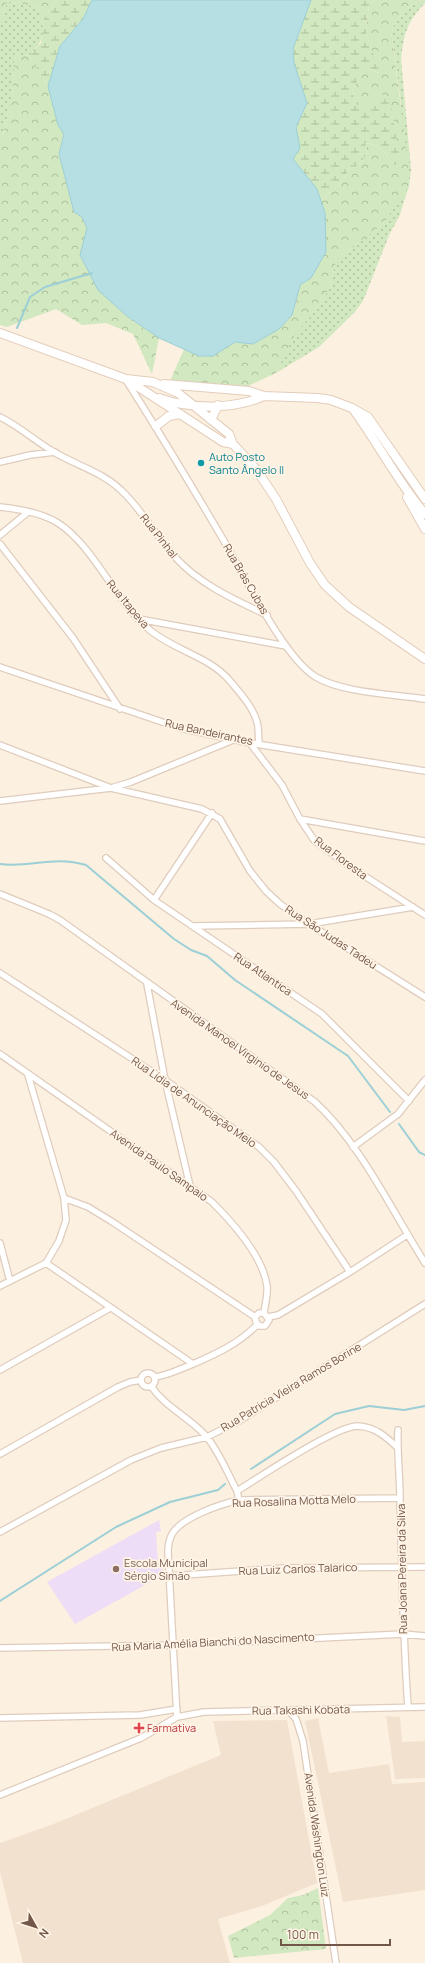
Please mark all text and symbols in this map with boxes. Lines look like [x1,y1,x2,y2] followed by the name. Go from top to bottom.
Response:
[209,449,284,477] place label: Auto Posto Santo Ângelo II
[196,458,206,468] marker: Auto Posto Santo Ângelo II
[137,510,182,561] street label: Rua Pinhal
[220,541,273,617] street label: Rua Brás Cubas
[104,576,153,631] street label: Rua Itapeva
[164,715,255,748] street label: Rua Bandeirantes
[312,833,371,883] street label: Rua Floresta
[282,901,380,972] street label: Rua São Judas Tadeu
[231,949,295,999] street label: Rua Atlantica
[168,995,313,1102] street label: Avenida Manoel Virginio de Jesus
[129,1053,260,1151] street label: Rua Lídia de Anunciação Melo
[107,1125,212,1204] street label: Avenida Paulo Sampaio
[218,1338,364,1435] street label: Rua Patricia Vieira Ramos Borine
[232,1491,357,1510] street label: Rua Rosalina Motta Melo
[393,1504,410,1634] street label: Rua Joana Pereira da Silva
[124,1555,208,1583] place label: Escola Municipal Sérgio Simão
[238,1559,358,1578] street label: Rua Luiz Carlos Talarico
[111,1564,121,1574] marker: Escola Municipal Sérgio Simão
[111,1629,315,1654] street label: Rua Maria Amélia Bianchi do Nascimento
[252,1701,350,1718] street label: Rua Takashi Kobata
[147,1720,196,1735] place label: Farmativa
[134,1723,144,1733] marker: Farmativa
[301,1772,334,1898] street label: Avenida Washington Luiz
[16,1907,56,1947] north arrow
[281,1921,390,1947] scale bar
[36,1926,52,1941] text: N
[287,1926,319,1943] text: 100 m

